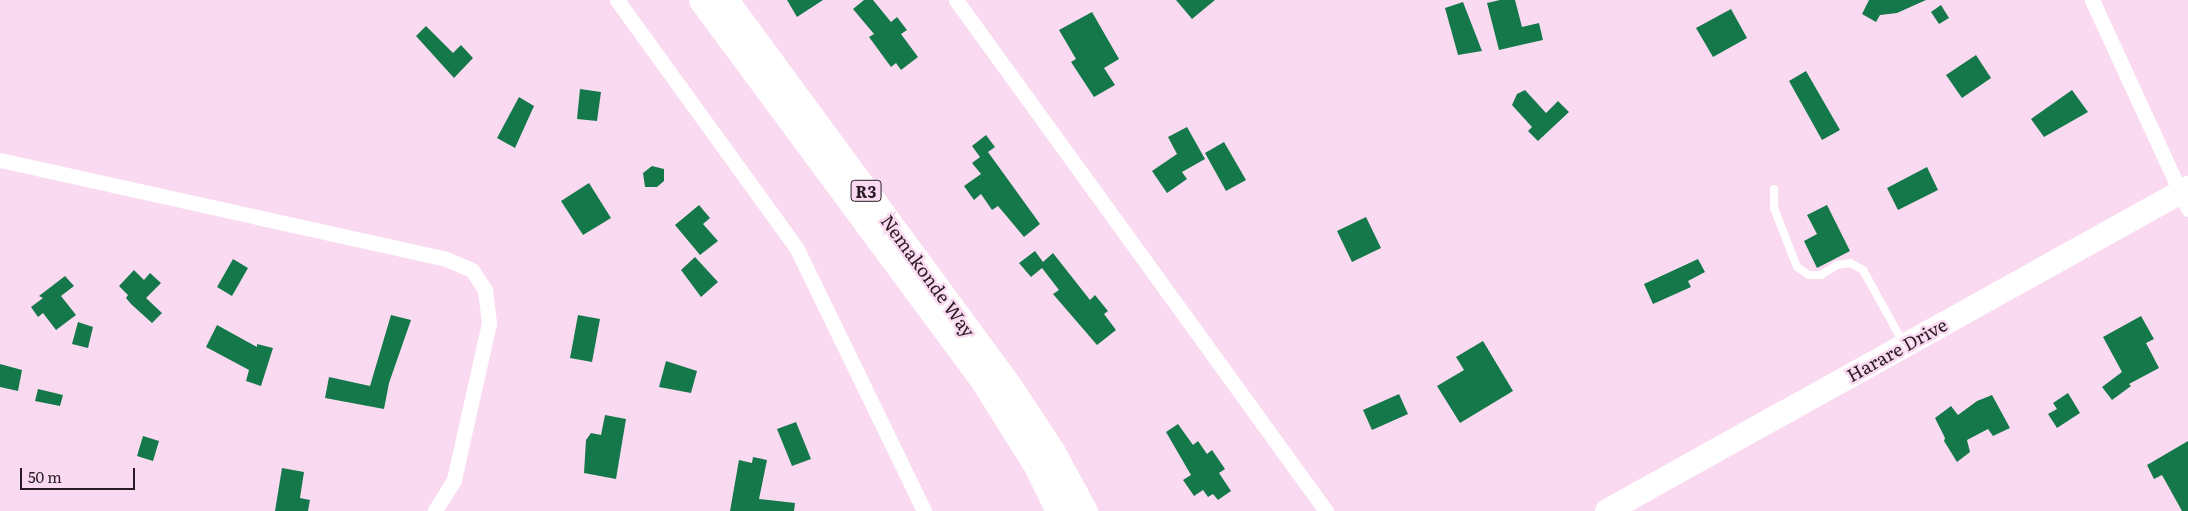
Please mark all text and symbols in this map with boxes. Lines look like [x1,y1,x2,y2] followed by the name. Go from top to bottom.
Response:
[850,178,882,205] road number: R3
[876,211,980,341] street label: Nemakonde Way
[1843,314,1951,386] street label: Harare Drive
[22,458,138,490] scale bar
[28,465,62,488] text: 50 m

